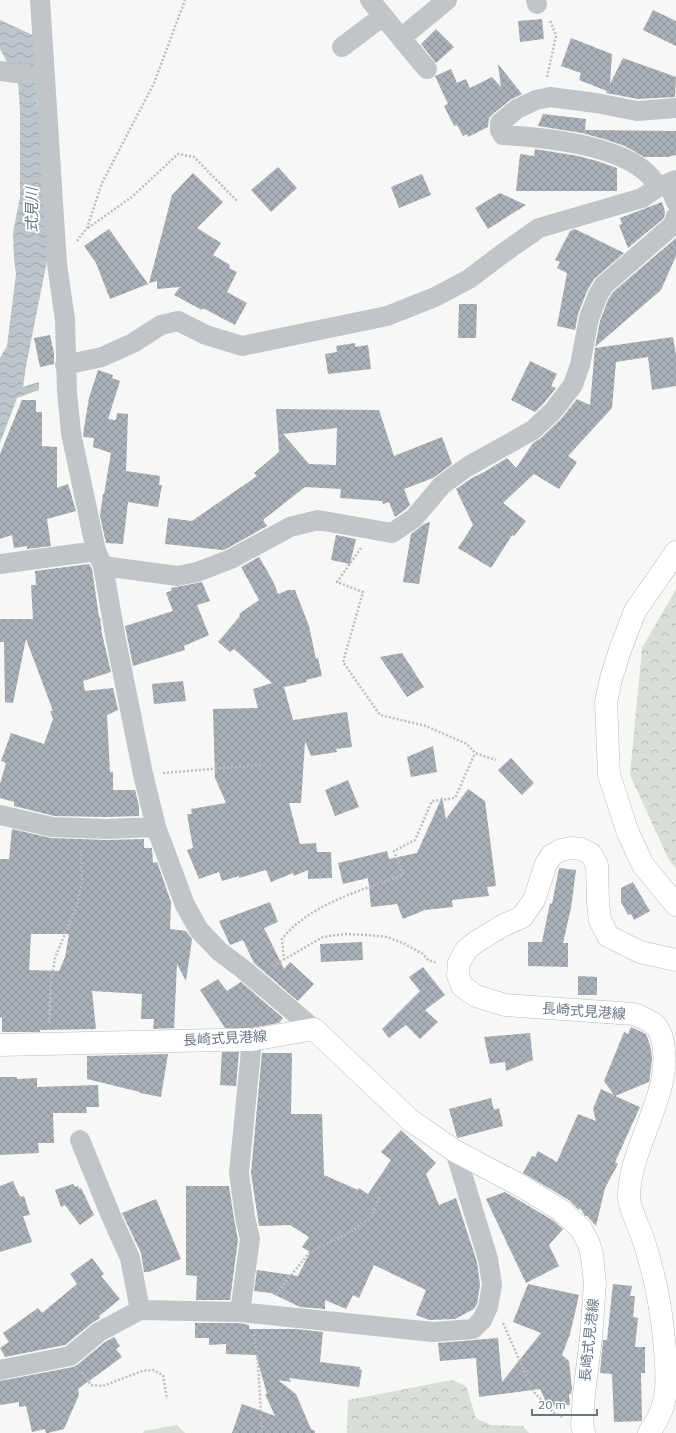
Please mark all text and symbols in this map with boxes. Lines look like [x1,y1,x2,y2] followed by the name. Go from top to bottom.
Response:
[22,186,41,233] water label: 式見川
[541,999,627,1023] street label: 長崎式見港線
[183,1027,267,1049] street label: 長崎式見港線
[576,1297,602,1383] street label: 長崎式見港線
[532,1391,597,1417] scale bar
[538,1397,566,1412] text: 20 m

